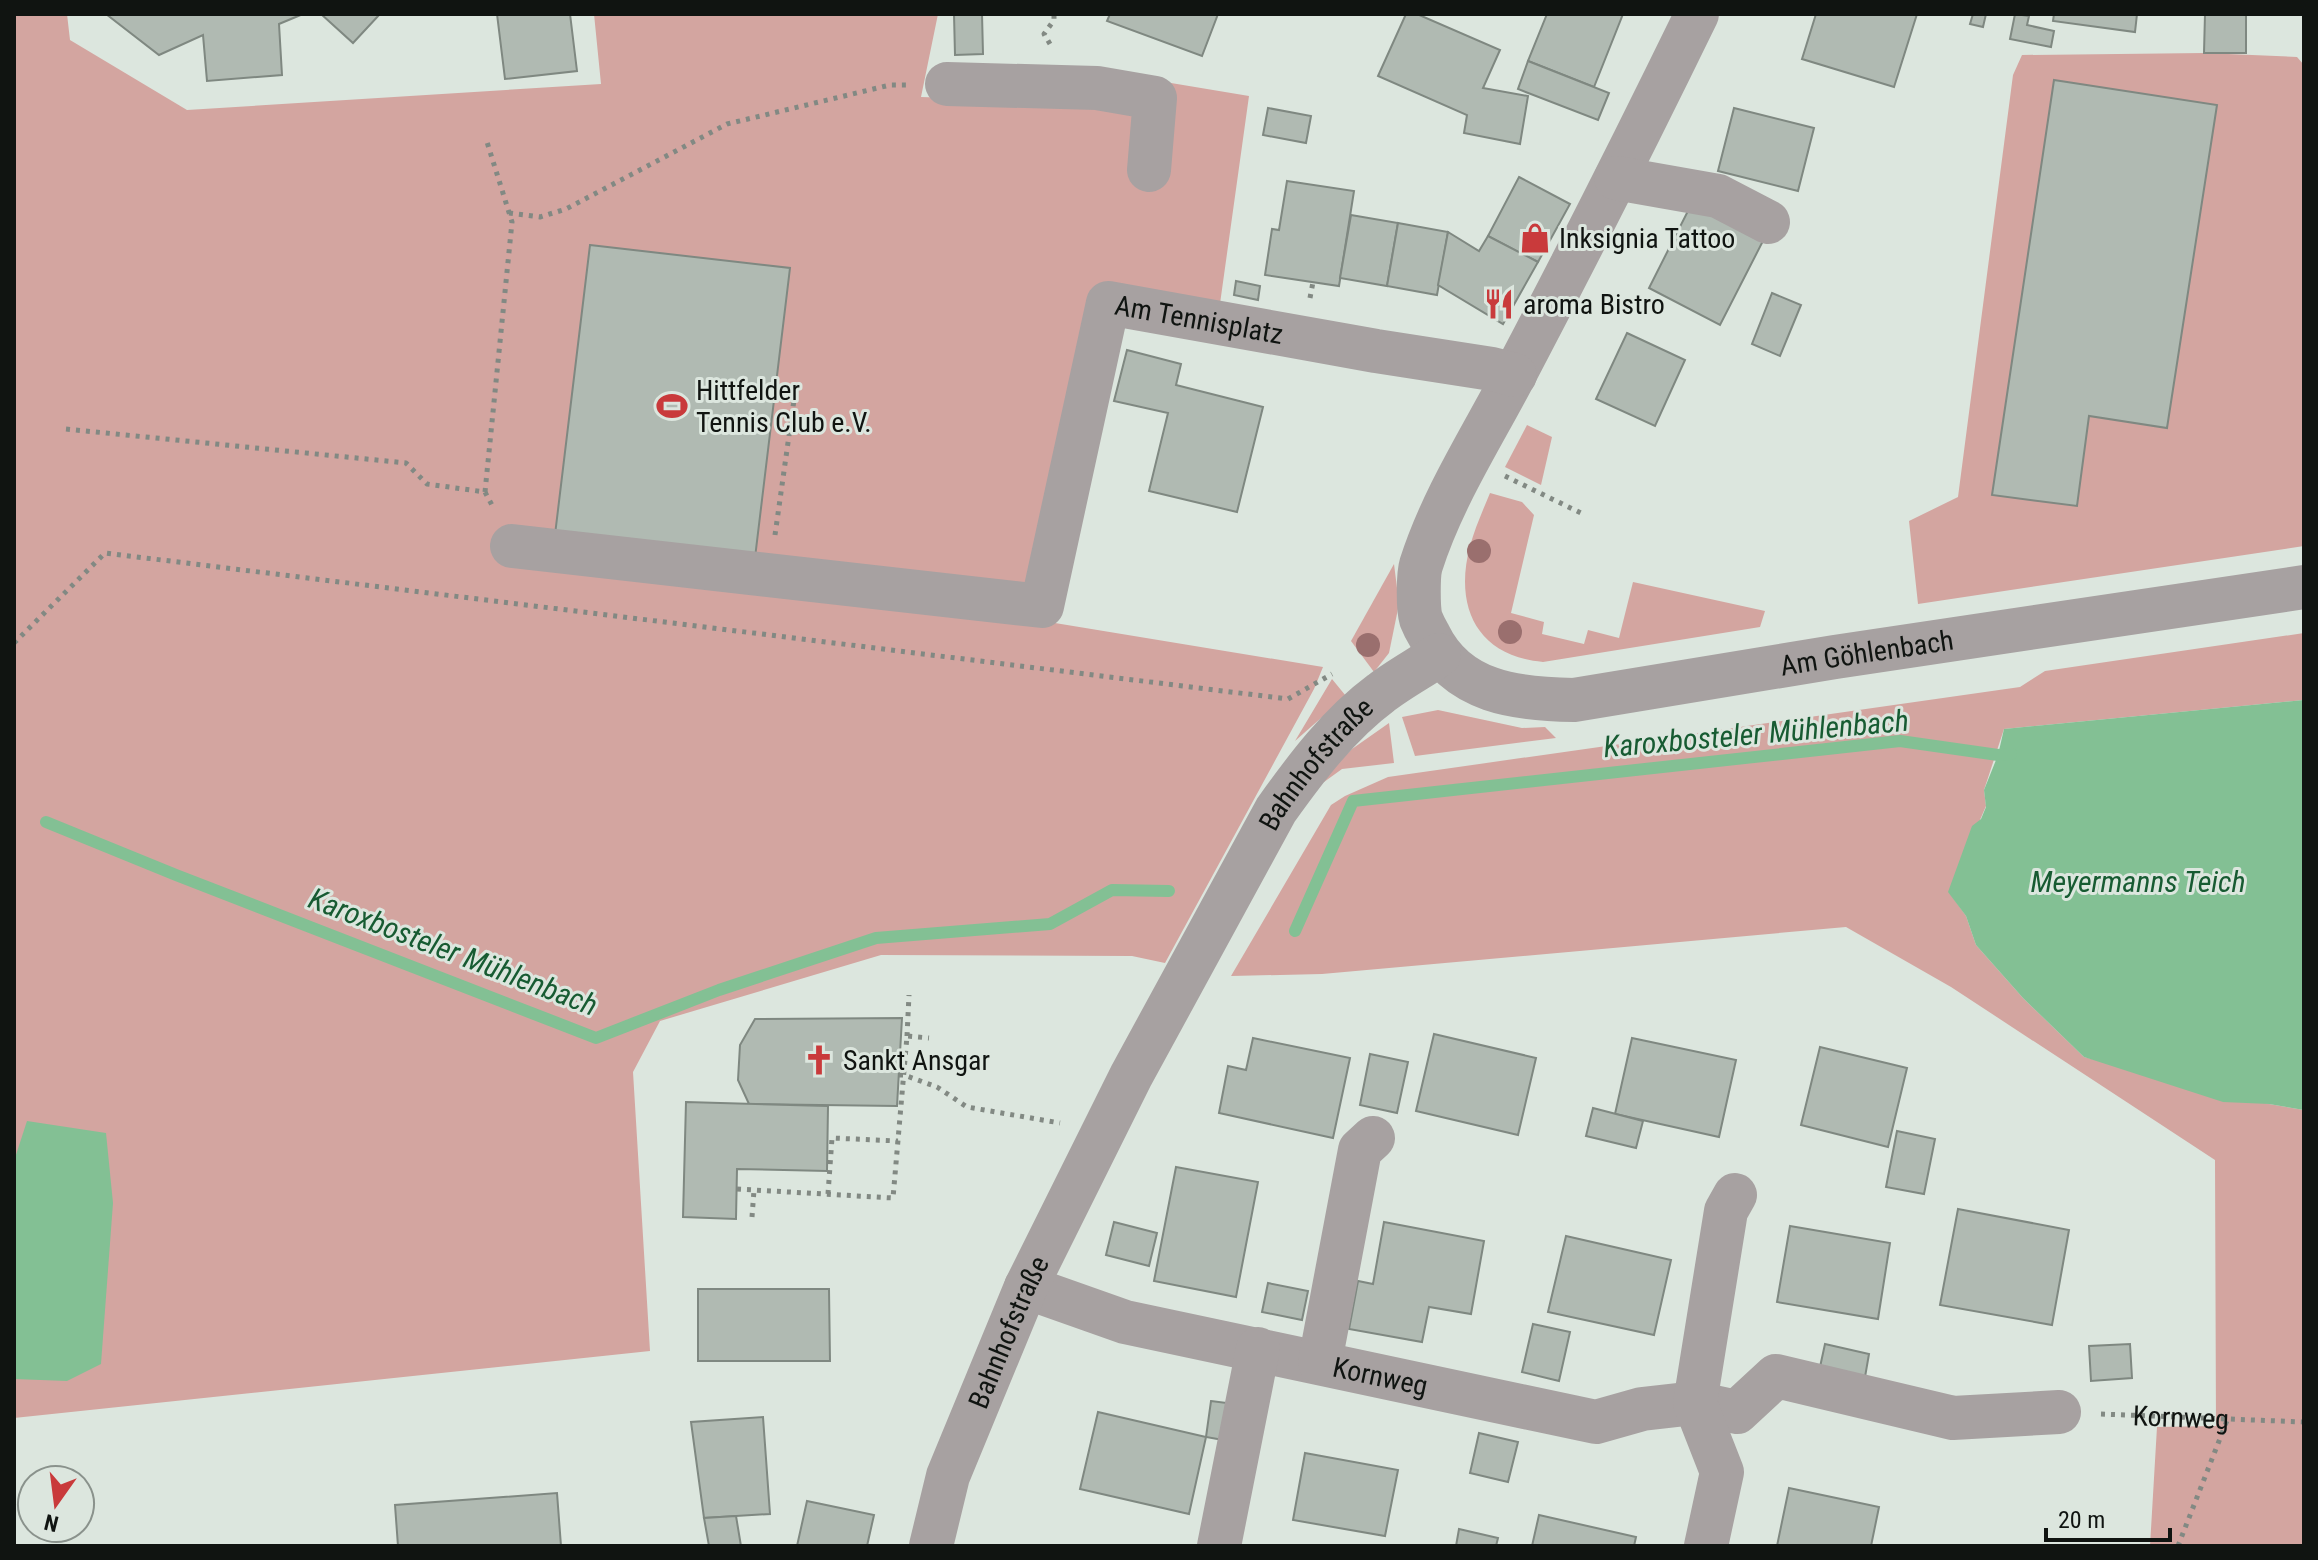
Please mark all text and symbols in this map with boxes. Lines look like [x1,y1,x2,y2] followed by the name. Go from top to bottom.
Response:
[1518,221,1552,255] shop icon: Inksignia Tattoo
[1559,222,1735,255] place label: Inksignia Tattoo
[1482,287,1516,321] restaurant icon: aroma Bistro
[1523,288,1665,321] place label: aroma Bistro
[1112,289,1286,351] street label: Am Tennisplatz
[696,374,872,439] place label: Hittfelder Tennis Club e.V.
[655,389,689,423] sports icon: Hittfelder Tennis Club e.V.
[1778,624,1956,683] street label: Am Göhlenbach
[1252,691,1380,836] street label: Bahnhofstraße
[1602,703,1910,764] water label: Karoxbosteler Mühlenbach
[2031,864,2245,899] water label: Meyermanns Teich
[304,880,602,1023] water label: Karoxbosteler Mühlenbach
[802,1043,836,1077] church icon: Sankt Ansgar
[843,1044,990,1077] place label: Sankt Ansgar
[962,1251,1056,1413] street label: Bahnhofstraße
[1330,1351,1431,1403] street label: Kornweg
[2132,1399,2230,1436] street label: Kornweg
[16,1464,96,1544] north arrow
[2046,1492,2170,1542] scale bar
[2058,1506,2105,1534] text: 20 m
[42,1509,61,1537] text: N

